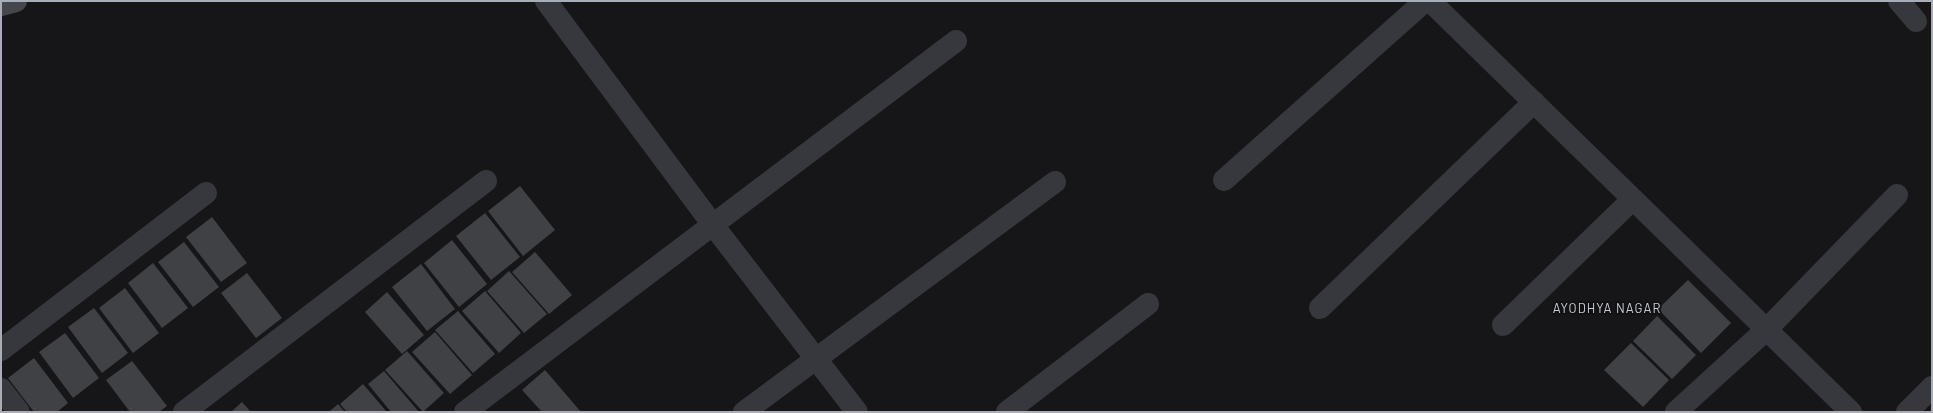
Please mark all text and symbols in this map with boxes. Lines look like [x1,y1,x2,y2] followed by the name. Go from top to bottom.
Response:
[1553,301,1661,317] district label: AYODHYA NAGAR

